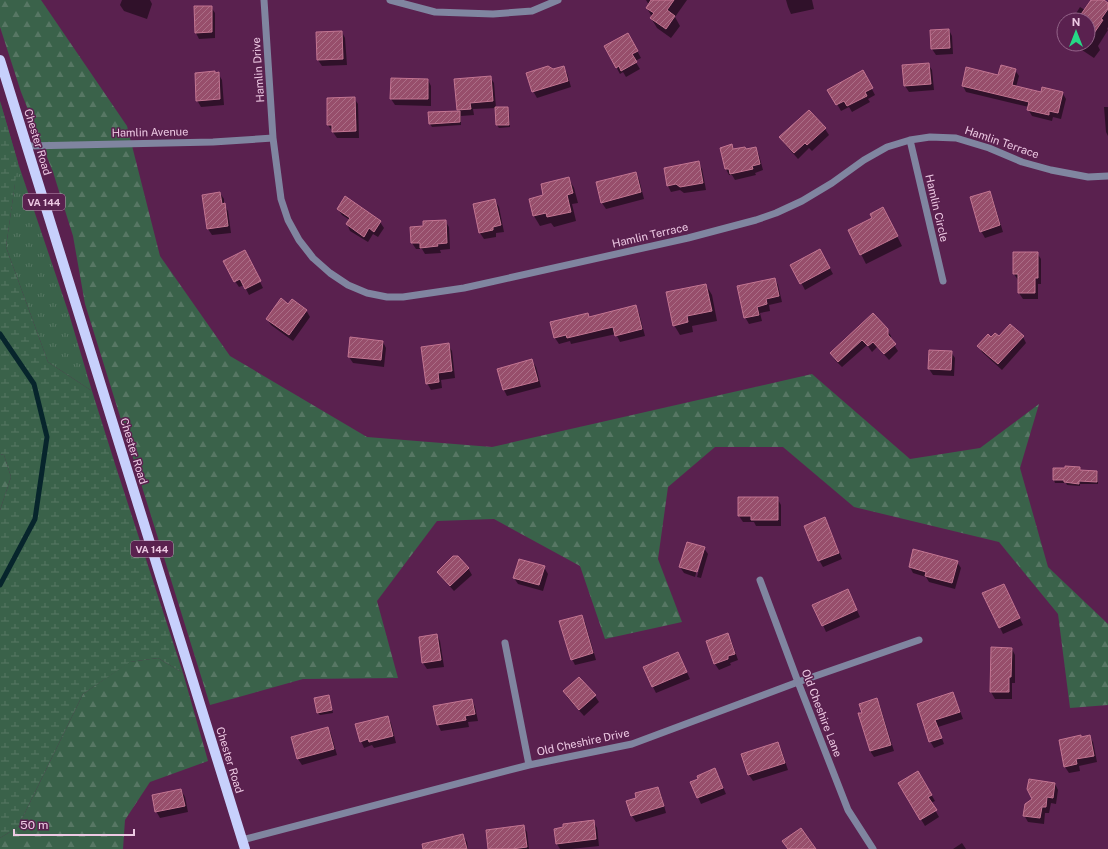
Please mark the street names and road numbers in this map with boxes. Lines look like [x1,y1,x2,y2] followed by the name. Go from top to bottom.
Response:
[250,37,266,103] street label: Hamlin Drive
[22,107,54,177] street label: Chester Road
[963,124,1041,160] street label: Hamlin Terrace
[111,125,189,139] street label: Hamlin Avenue
[923,173,951,243] street label: Hamlin Circle
[23,194,65,210] road number: VA 144
[611,220,689,250] street label: Hamlin Terrace
[118,416,150,486] street label: Chester Road
[131,541,173,557] road number: VA 144
[800,667,844,759] street label: Old Cheshire Lane
[214,725,246,795] street label: Chester Road
[536,726,630,758] street label: Old Cheshire Drive

